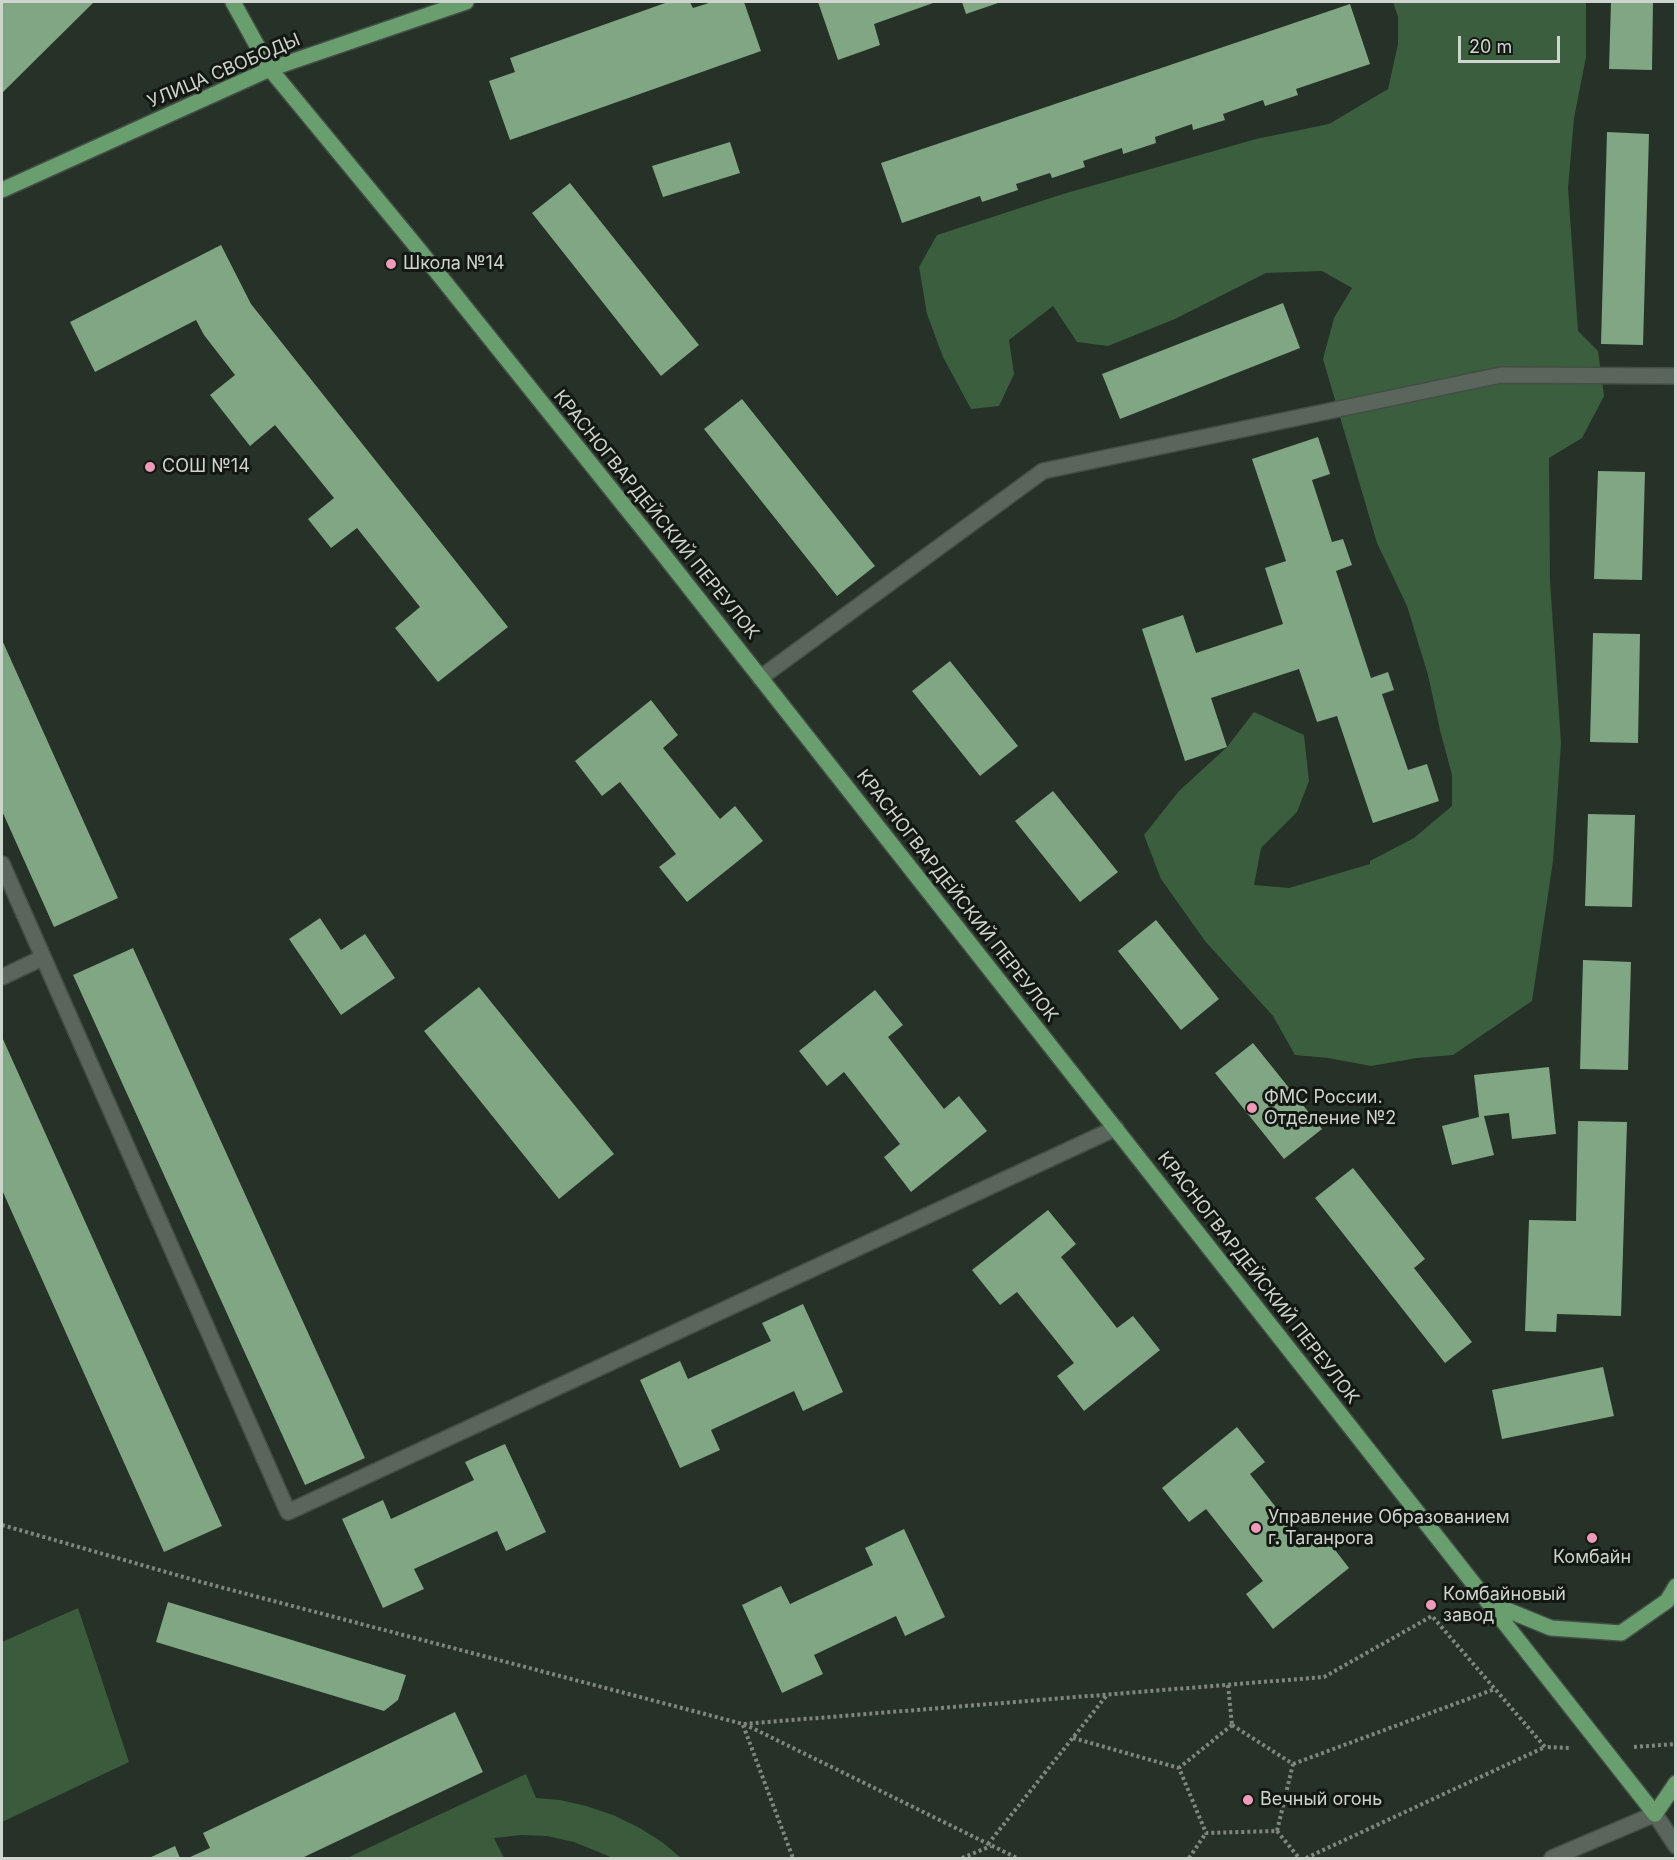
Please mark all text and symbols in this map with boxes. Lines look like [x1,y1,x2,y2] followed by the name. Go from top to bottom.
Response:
[1461,24,1563,62] scale bar
[145,29,303,113] street label: УЛИЦА СВОБОДЫ
[1469,36,1512,57] text: 20 m
[403,253,505,275] place label: Школа №14
[384,257,398,271] marker: Школа №14
[549,386,763,644] street label: КРАСНОГВАРДЕЙСКИЙ ПЕРЕУЛОК
[162,456,250,478] place label: СОШ №14
[143,460,157,474] marker: СОШ №14
[852,766,1062,1026] street label: КРАСНОГВАРДЕЙСКИЙ ПЕРЕУЛОК
[1264,1087,1396,1130] place label: ФМС России. Отделение №2
[1245,1101,1259,1115] marker: ФМС России. Отделение №2
[1153,1148,1363,1408] street label: КРАСНОГВАРДЕЙСКИЙ ПЕРЕУЛОК
[1268,1507,1510,1550] place label: Управление Образованием г. Таганрога
[1249,1521,1263,1535] marker: Управление Образованием г. Таганрога
[1585,1531,1599,1545] marker: Комбайн
[1553,1547,1631,1569] place label: Комбайн
[1443,1584,1566,1626] place label: Комбайновый завод
[1424,1598,1438,1612] marker: Комбайновый завод
[1260,1789,1382,1811] place label: Вечный огонь
[1241,1793,1255,1807] marker: Вечный огонь

